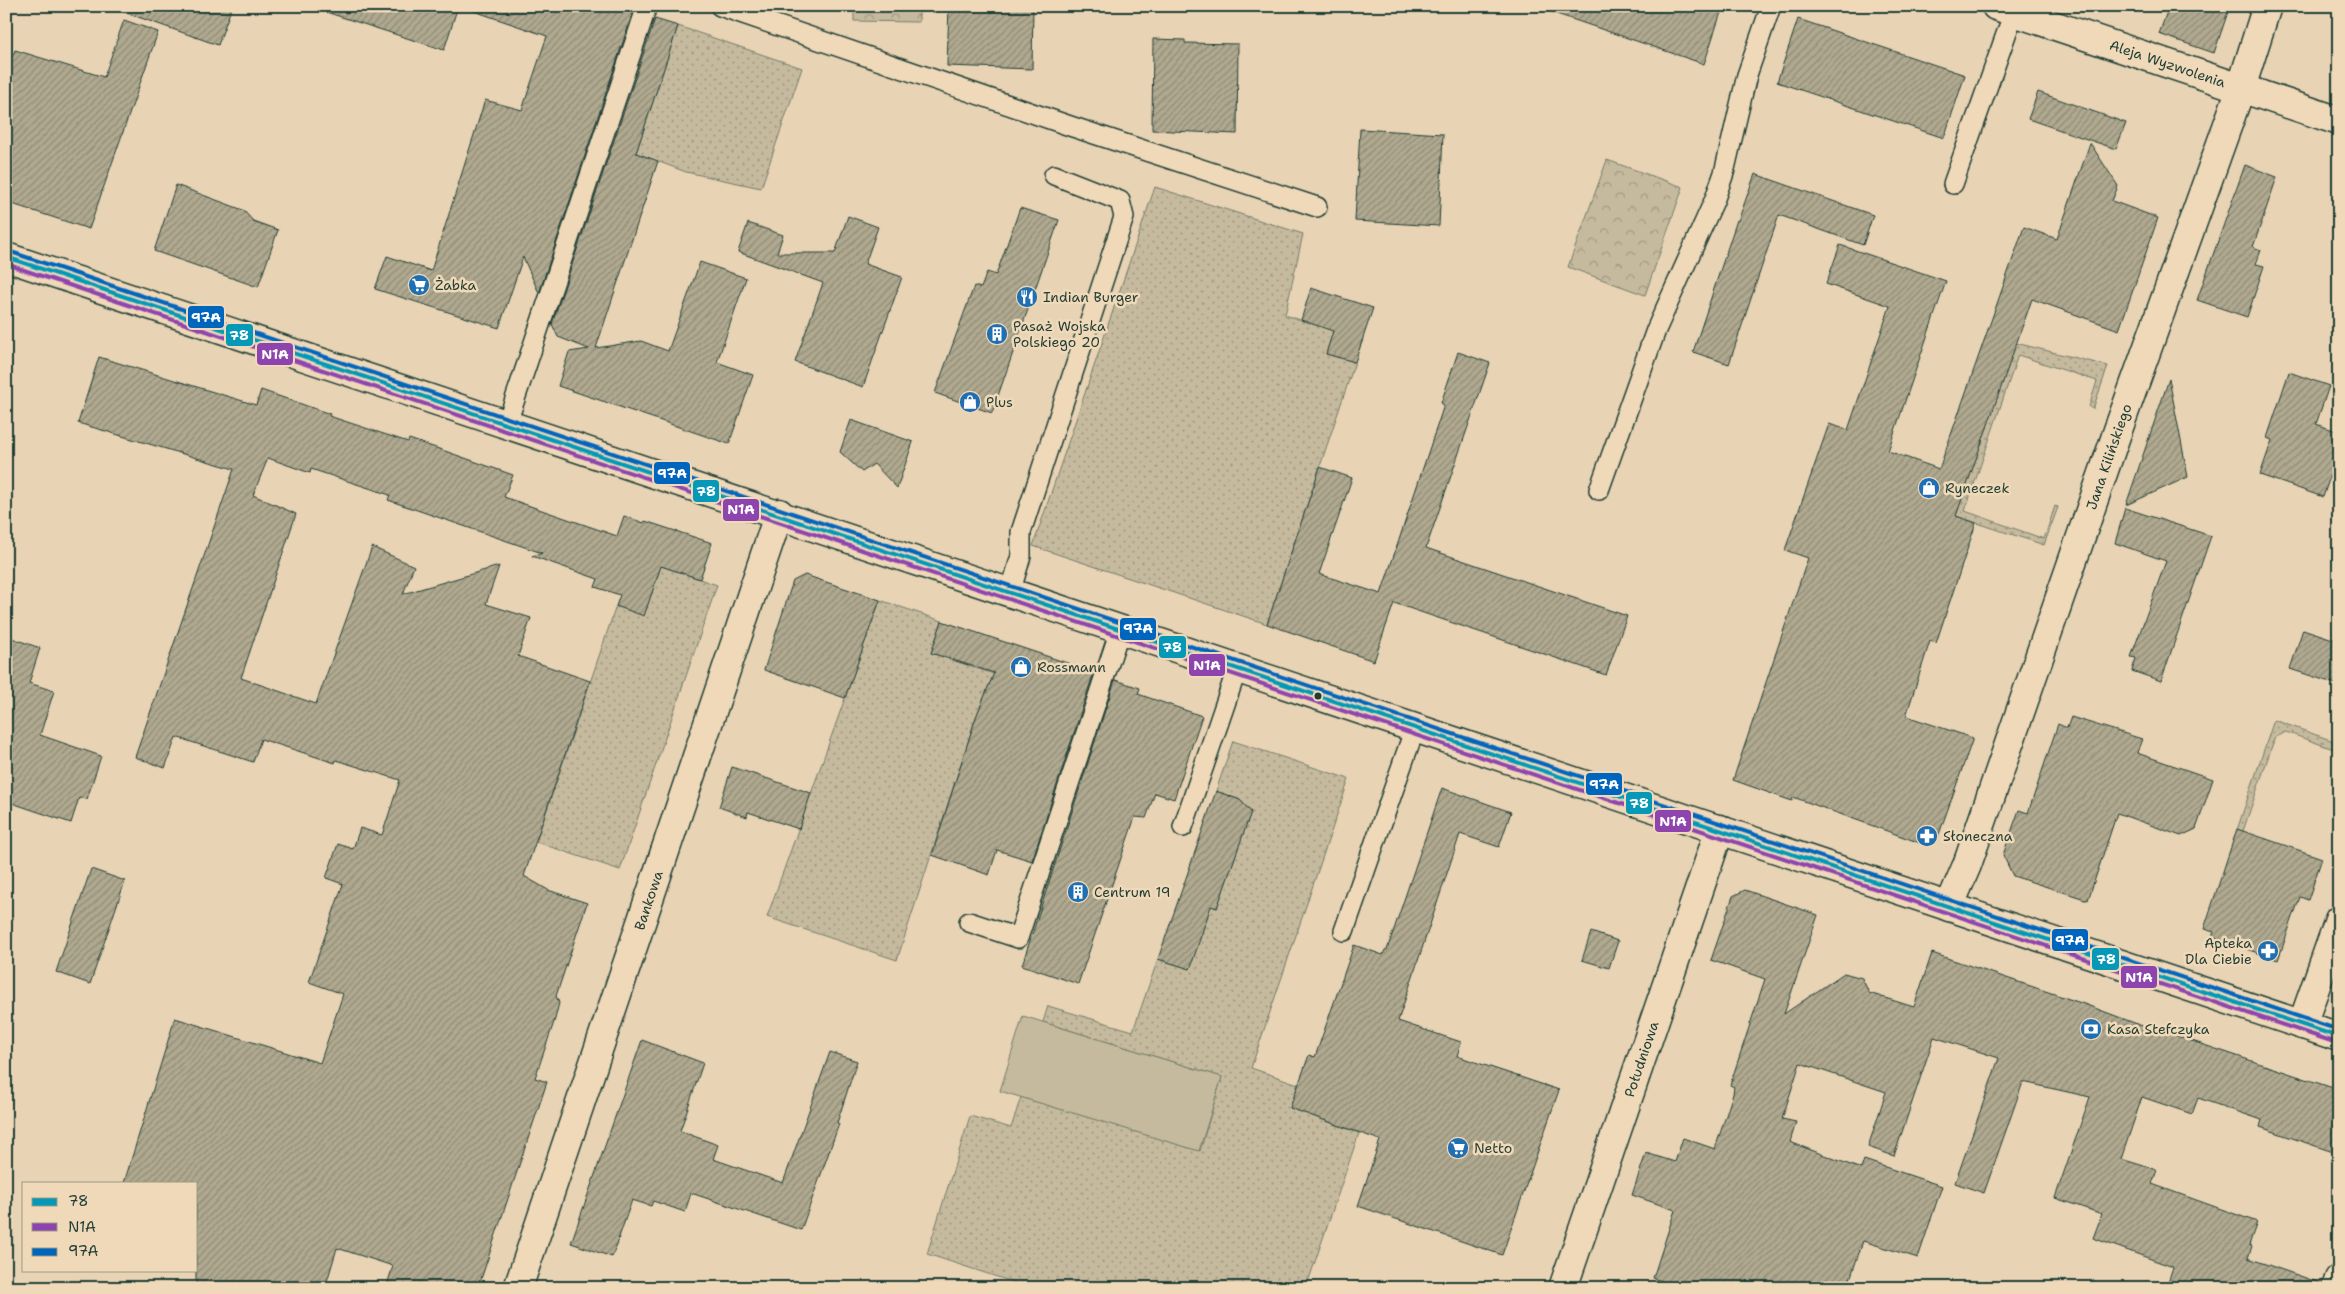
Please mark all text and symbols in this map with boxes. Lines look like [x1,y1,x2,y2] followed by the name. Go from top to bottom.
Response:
[2107,36,2228,91] street label: Aleja Wyzwolenia
[407,273,431,297] supermarket icon: Żabka
[435,276,477,294] place label: Żabka
[1015,285,1039,309] restaurant icon: Indian Burger
[1043,288,1139,306] place label: Indian Burger
[187,305,225,329] line badge: 97A
[191,308,221,326] text: 97A
[1013,317,1106,351] place label: Pasaż Wojska Polskiego 20
[985,322,1009,346] building icon: Pasaż Wojska Polskiego 20
[225,323,254,347] line badge: 78
[229,326,249,344] text: 78
[256,342,294,366] line badge: N1A
[261,345,289,363] text: N1A
[958,390,982,414] shop icon: Plus
[986,393,1013,411] place label: Plus
[2082,401,2136,512] street label: Jana Kilińskiego
[653,461,691,485] line badge: 97A
[657,464,687,482] text: 97A
[1917,476,1941,500] shop icon: Ryneczek
[692,479,720,503] line badge: 78
[1945,479,2009,497] place label: Ryneczek
[696,482,716,500] text: 78
[722,498,760,522] line badge: N1A
[727,500,755,518] text: N1A
[1119,617,1157,641] line badge: 97A
[1123,619,1153,637] text: 97A
[1158,635,1187,659] line badge: 78
[1162,638,1182,656] text: 78
[1188,653,1226,677] line badge: N1A
[1009,655,1033,679] shop icon: Rossmann
[1193,656,1221,674] text: N1A
[1037,658,1106,676] place label: Rossmann
[1313,691,1323,701] unlabelled marker
[1585,772,1623,796] line badge: 97A
[1589,775,1619,793] text: 97A
[1625,791,1653,815] line badge: 78
[1629,794,1649,812] text: 78
[1654,809,1692,833] line badge: N1A
[1659,812,1687,830] text: N1A
[1915,824,1939,848] pharmacy icon: Słoneczna
[1943,827,2013,845] place label: Słoneczna
[630,868,667,933] street label: Bankowa
[1066,880,1090,904] building icon: Centrum 19
[1094,883,1171,901] place label: Centrum 19
[2051,928,2089,952] line badge: 97A
[2055,931,2085,949] text: 97A
[2185,934,2252,968] place label: Apteka Dla Ciebie
[2256,939,2280,963] pharmacy icon: Apteka Dla Ciebie
[2091,947,2120,971] line badge: 78
[2096,950,2116,968] text: 78
[2120,965,2158,989] line badge: N1A
[2125,968,2153,986] text: N1A
[2079,1017,2103,1041] bank icon: Kasa Stefczyka
[1620,1018,1663,1099] street label: Południowa
[2107,1020,2210,1038] place label: Kasa Stefczyka
[1446,1136,1470,1160] supermarket icon: Netto
[1474,1139,1512,1157] place label: Netto
[22,1182,198,1272] legend
[68,1191,88,1211] text: 78
[68,1217,96,1237] text: N1A
[68,1241,99,1261] text: 97A

